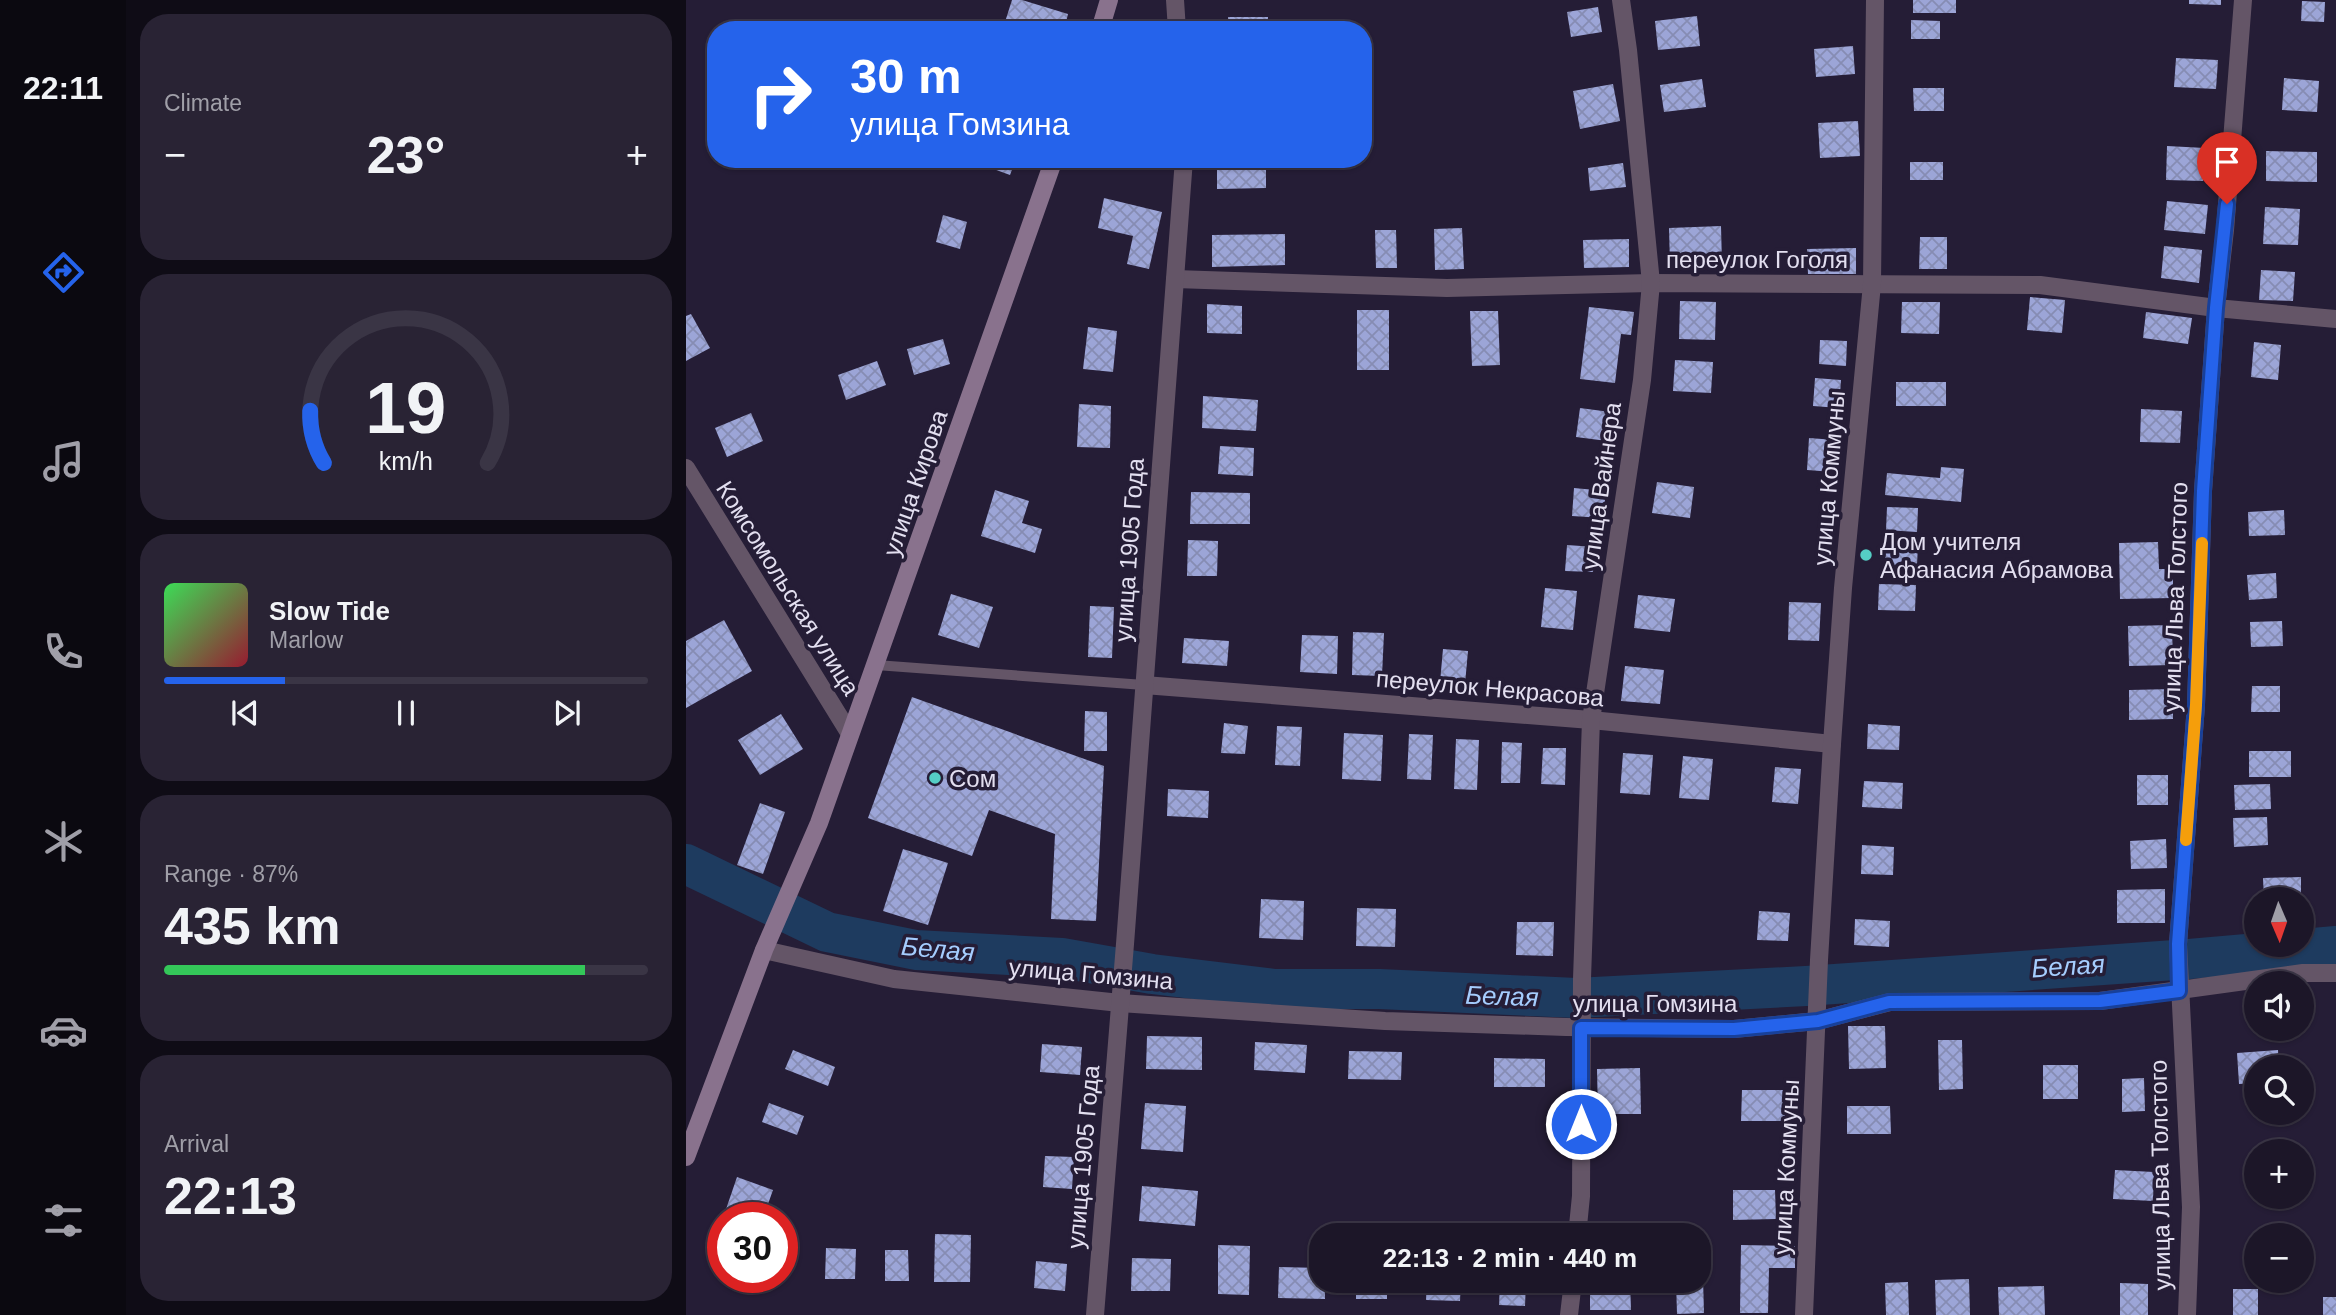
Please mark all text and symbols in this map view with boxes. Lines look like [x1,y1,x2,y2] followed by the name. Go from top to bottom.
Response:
[735,49,826,140] icon: right
[850,49,962,103] text: 30 m
[23,70,103,106] text: 22:11
[164,90,242,116] text: Climate
[850,106,1070,142] text: улица Гомзина
[367,126,445,184] text: 23°
[2197,132,2257,204] pin
[164,134,186,176] text: −
[626,134,648,176] text: +
[2208,143,2246,181] icon: arrive
[1666,246,1848,273] street label: переулок Гоголя
[39,248,88,297] icon: directions
[366,368,446,449] text: 19
[1808,389,1850,567] street label: улица Коммуны
[1576,400,1626,571] street label: улица Вайнера
[877,406,953,560] street label: улица Кирова
[39,437,88,486] icon: music
[379,447,433,475] text: km/h
[1109,456,1149,643] street label: улица 1905 Года
[711,476,865,701] street label: Комсомольская улица
[2157,481,2193,713] street label: улица Льва Толстого
[1880,528,2114,583] place label: Дом учителя Афанасия Абрамова
[1858,547,1874,563] marker: Дом учителя Афанасия Абрамова
[269,596,390,626] text: Slow Tide
[39,627,88,676] icon: phone
[269,627,343,653] text: Marlow
[1375,665,1606,711] street label: переулок Некрасова
[226,694,264,732] icon: previous
[387,694,425,732] icon: pause
[548,694,586,732] icon: next
[949,765,996,792] place label: Сом
[927,770,943,786] marker: Сом
[39,817,88,866] icon: climate
[164,861,298,887] text: Range · 87%
[2244,887,2314,957] north arrow
[2244,887,2314,1293] map controls
[164,897,340,955] text: 435 km
[900,931,976,967] water label: Белая
[2030,948,2106,984] water label: Белая
[1008,953,1175,995] street label: улица Гомзина
[2244,971,2314,1041] button: sound
[1465,980,1539,1012] water label: Белая
[1573,990,1738,1017] street label: улица Гомзина
[39,1006,88,1055] icon: car
[2244,1055,2314,1125] button: search
[2144,1059,2176,1291] street label: улица Льва Толстого
[1062,1063,1105,1250] street label: улица 1905 Года
[1768,1079,1804,1255] street label: улица Коммуны
[1544,1087,1618,1161] position arrow
[164,1131,229,1157] text: Arrival
[2244,1139,2314,1209] button: +
[164,1167,297,1225] text: 22:13
[39,1196,88,1245] icon: filters
[707,1202,798,1293] speed limit sign: 30
[2244,1223,2314,1293] button: −
[1383,1243,1637,1273] text: 22:13 · 2 min · 440 m

